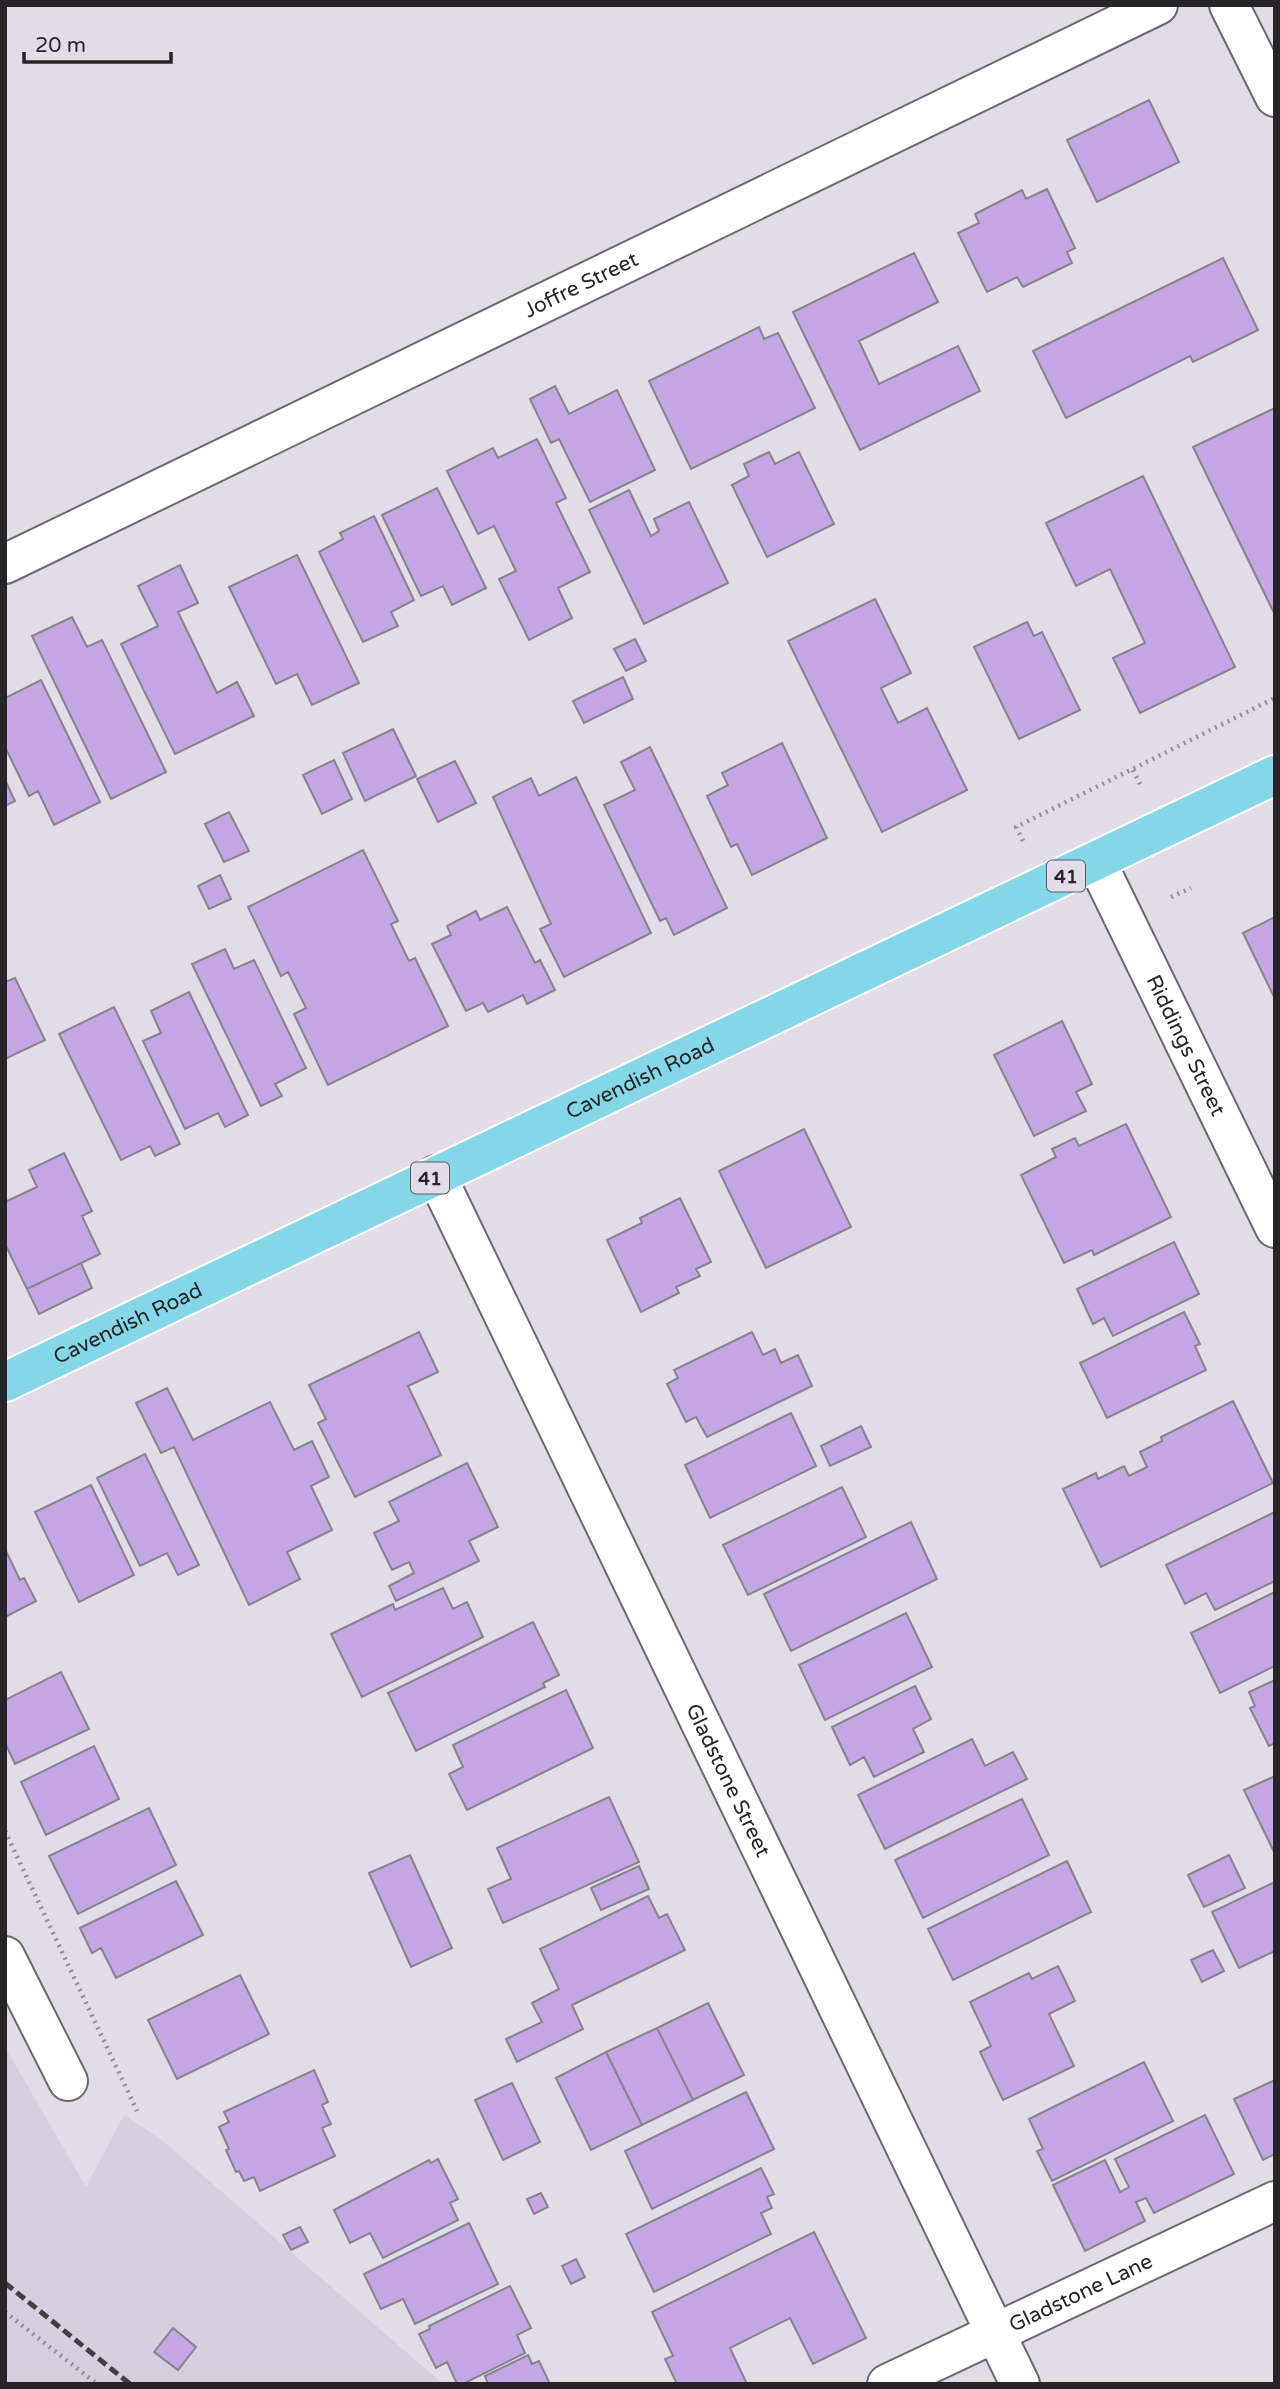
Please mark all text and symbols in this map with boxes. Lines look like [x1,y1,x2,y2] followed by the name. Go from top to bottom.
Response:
[24,21,172,65] scale bar
[35,33,86,58] text: 20 m
[520,247,642,324] street label: Joffre Street
[1047,860,1085,891] road number: 41
[1141,971,1230,1120] street label: Riddings Street
[562,1033,719,1125] street label: Cavendish Road
[411,1162,449,1194] road number: 41
[50,1278,206,1370] street label: Cavendish Road
[680,1700,775,1861] street label: Gladstone Street
[1005,2249,1157,2338] street label: Gladstone Lane

